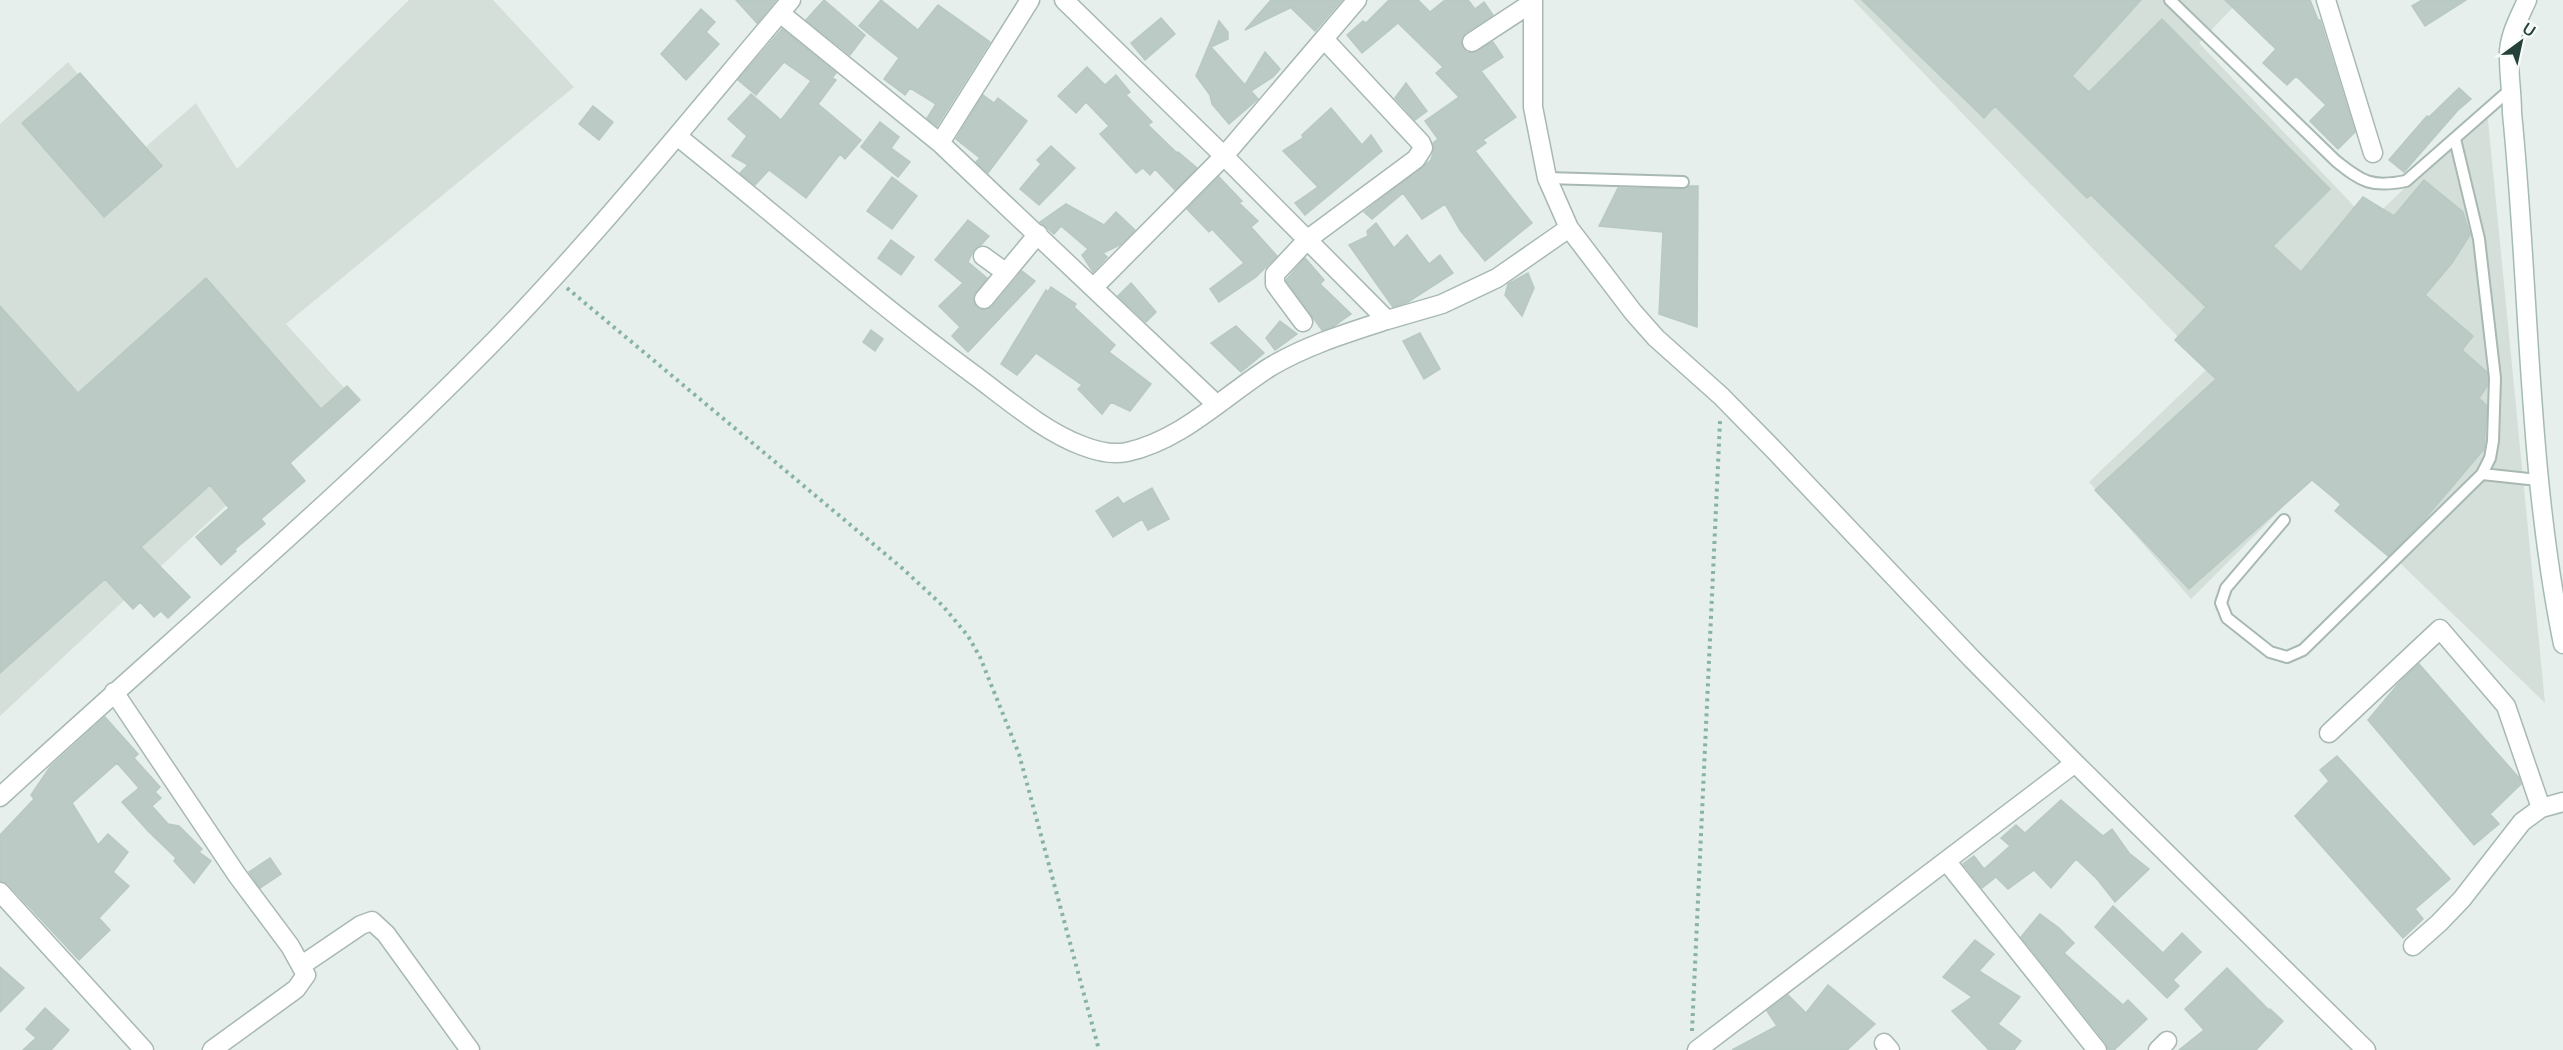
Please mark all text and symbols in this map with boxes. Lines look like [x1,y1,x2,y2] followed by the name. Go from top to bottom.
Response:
[2491,12,2551,72] north arrow
[2518,18,2540,43] text: U

